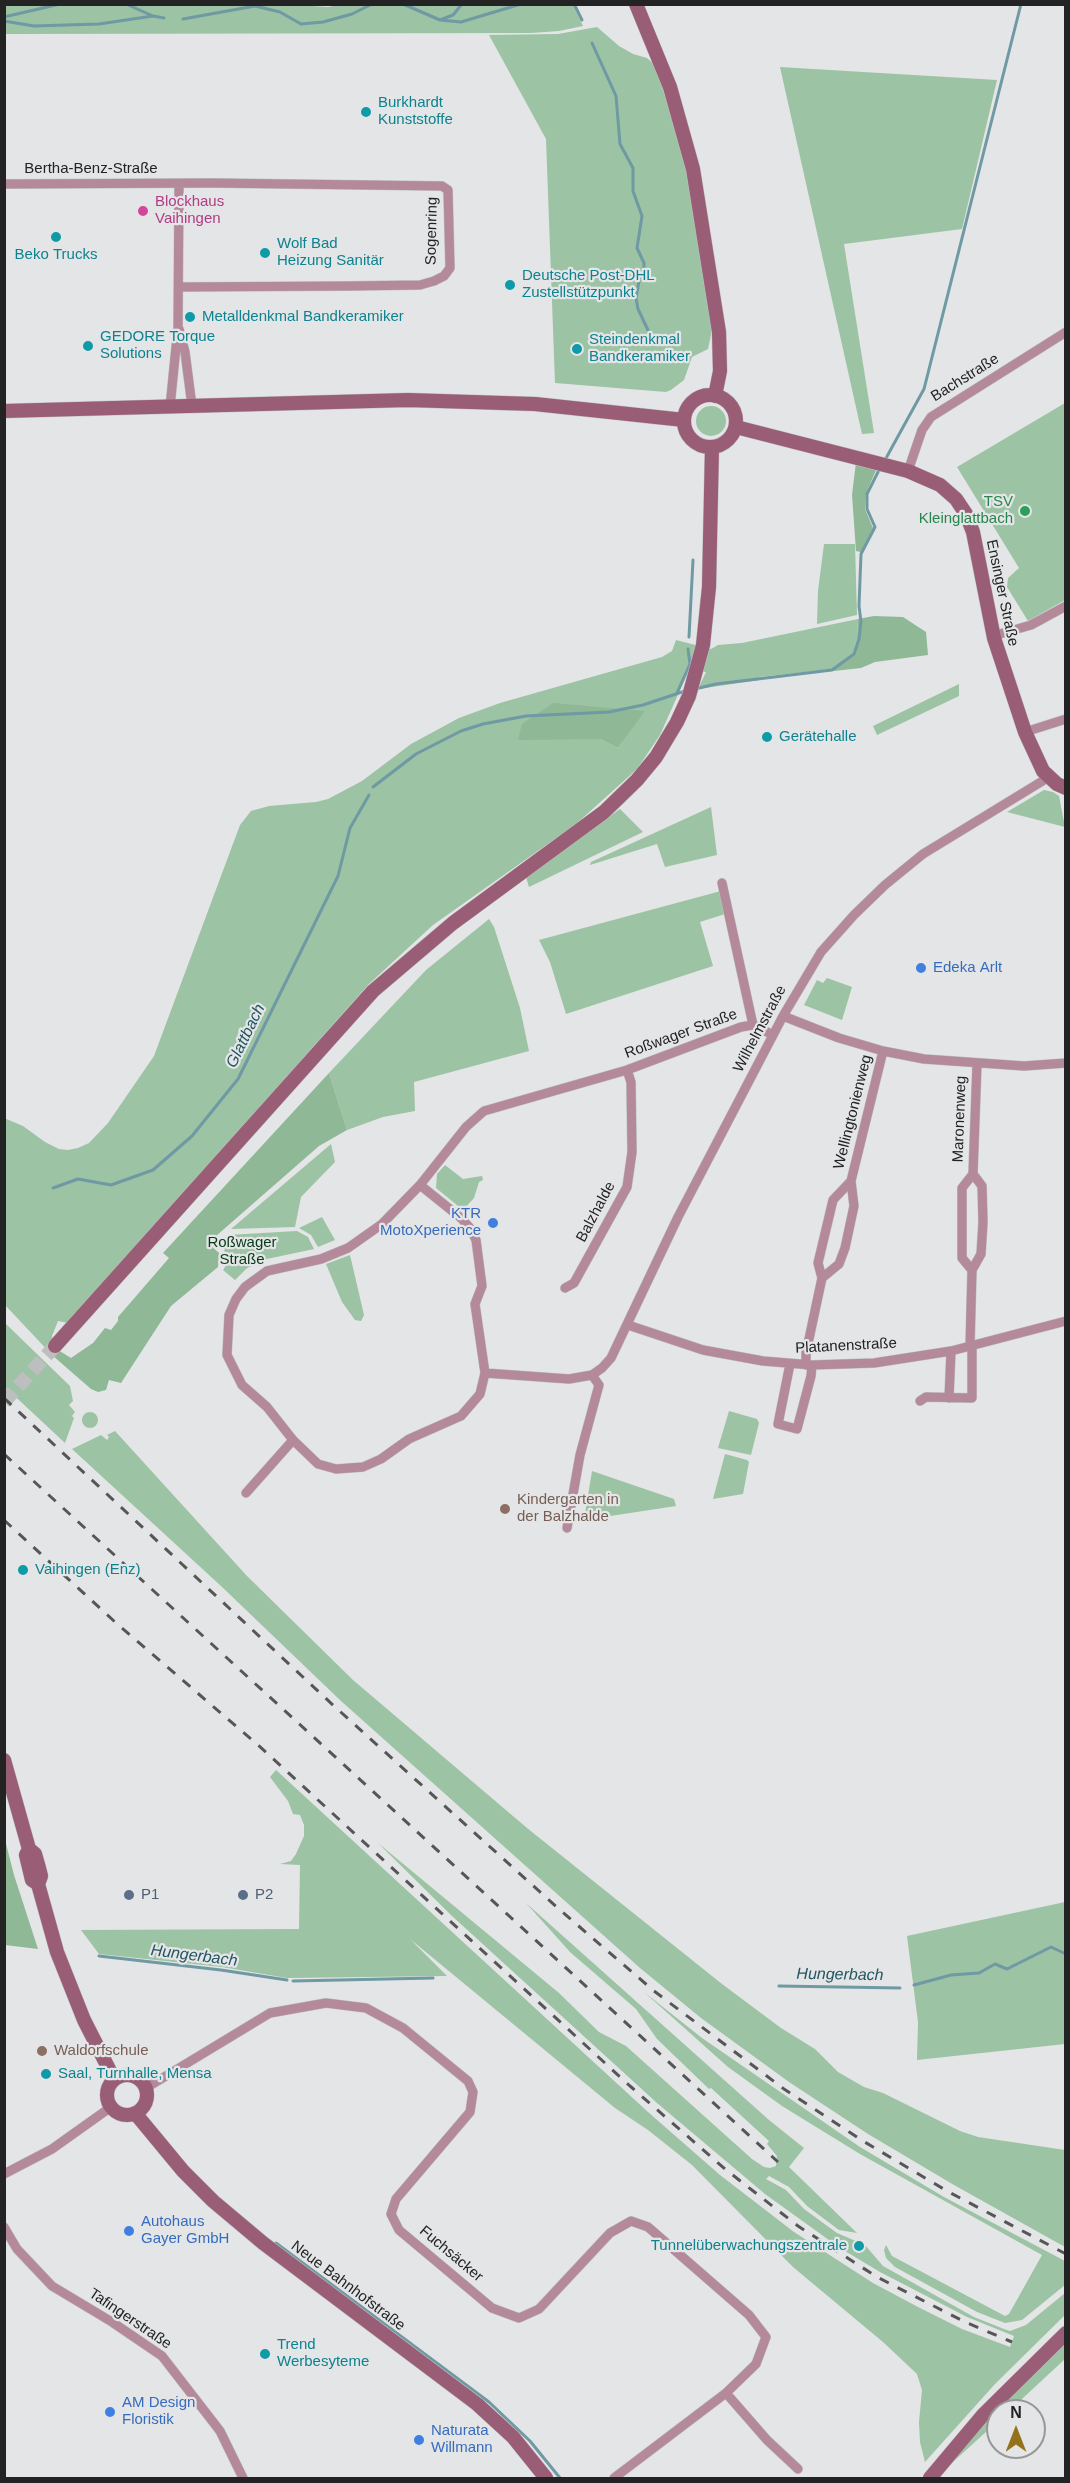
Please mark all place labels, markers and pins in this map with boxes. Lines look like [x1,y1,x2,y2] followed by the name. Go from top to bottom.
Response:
[378,94,453,129] place label: Burkhardt Kunststoffe
[359,105,373,119] marker: Burkhardt Kunststoffe
[155,193,224,228] place label: Blockhaus Vaihingen
[136,204,150,218] marker: Blockhaus Vaihingen
[49,230,63,244] marker: Beko Trucks
[277,235,384,270] place label: Wolf Bad Heizung Sanitär
[15,246,97,264] place label: Beko Trucks
[258,246,272,260] marker: Wolf Bad Heizung Sanitär
[522,267,655,302] place label: Deutsche Post-DHL Zustellstützpunkt
[503,278,517,292] marker: Deutsche Post-DHL Zustellstützpunkt
[202,308,404,326] place label: Metalldenkmal Bandkeramiker
[183,310,197,324] marker: Metalldenkmal Bandkeramiker
[100,328,215,363] place label: GEDORE Torque Solutions
[589,331,690,366] place label: Steindenkmal Bandkeramiker
[81,339,95,353] marker: GEDORE Torque Solutions
[570,342,584,356] marker: Steindenkmal Bandkeramiker
[919,493,1013,528] place label: TSV Kleinglattbach
[1018,504,1032,518] marker: TSV Kleinglattbach
[779,728,857,746] place label: Gerätehalle
[760,730,774,744] marker: Gerätehalle
[933,959,1002,977] place label: Edeka Arlt
[914,961,928,975] marker: Edeka Arlt
[380,1205,481,1240] place label: KTR MotoXperience
[486,1216,500,1230] marker: KTR MotoXperience
[517,1491,619,1526] place label: Kindergarten in der Balzhalde
[498,1502,512,1516] marker: Kindergarten in der Balzhalde
[35,1561,141,1579] place label: Vaihingen (Enz)
[16,1563,30,1577] marker: Vaihingen (Enz)
[141,1886,159,1904] place label: P1
[255,1886,273,1904] place label: P2
[122,1888,136,1902] marker: P1
[236,1888,250,1902] marker: P2
[54,2042,148,2060] place label: Waldorfschule
[35,2044,49,2058] marker: Waldorfschule
[58,2065,212,2083] place label: Saal, Turnhalle, Mensa
[39,2067,53,2081] marker: Saal, Turnhalle, Mensa
[141,2213,229,2248] place label: Autohaus Gayer GmbH
[122,2224,136,2238] marker: Autohaus Gayer GmbH
[651,2237,847,2255] place label: Tunnelüberwachungszentrale
[852,2239,866,2253] marker: Tunnelüberwachungszentrale
[277,2336,369,2371] place label: Trend Werbesyteme
[258,2347,272,2361] marker: Trend Werbesyteme
[122,2394,195,2429] place label: AM Design Floristik
[103,2405,117,2419] marker: AM Design Floristik
[431,2422,493,2457] place label: Naturata Willmann
[412,2433,426,2447] marker: Naturata Willmann

